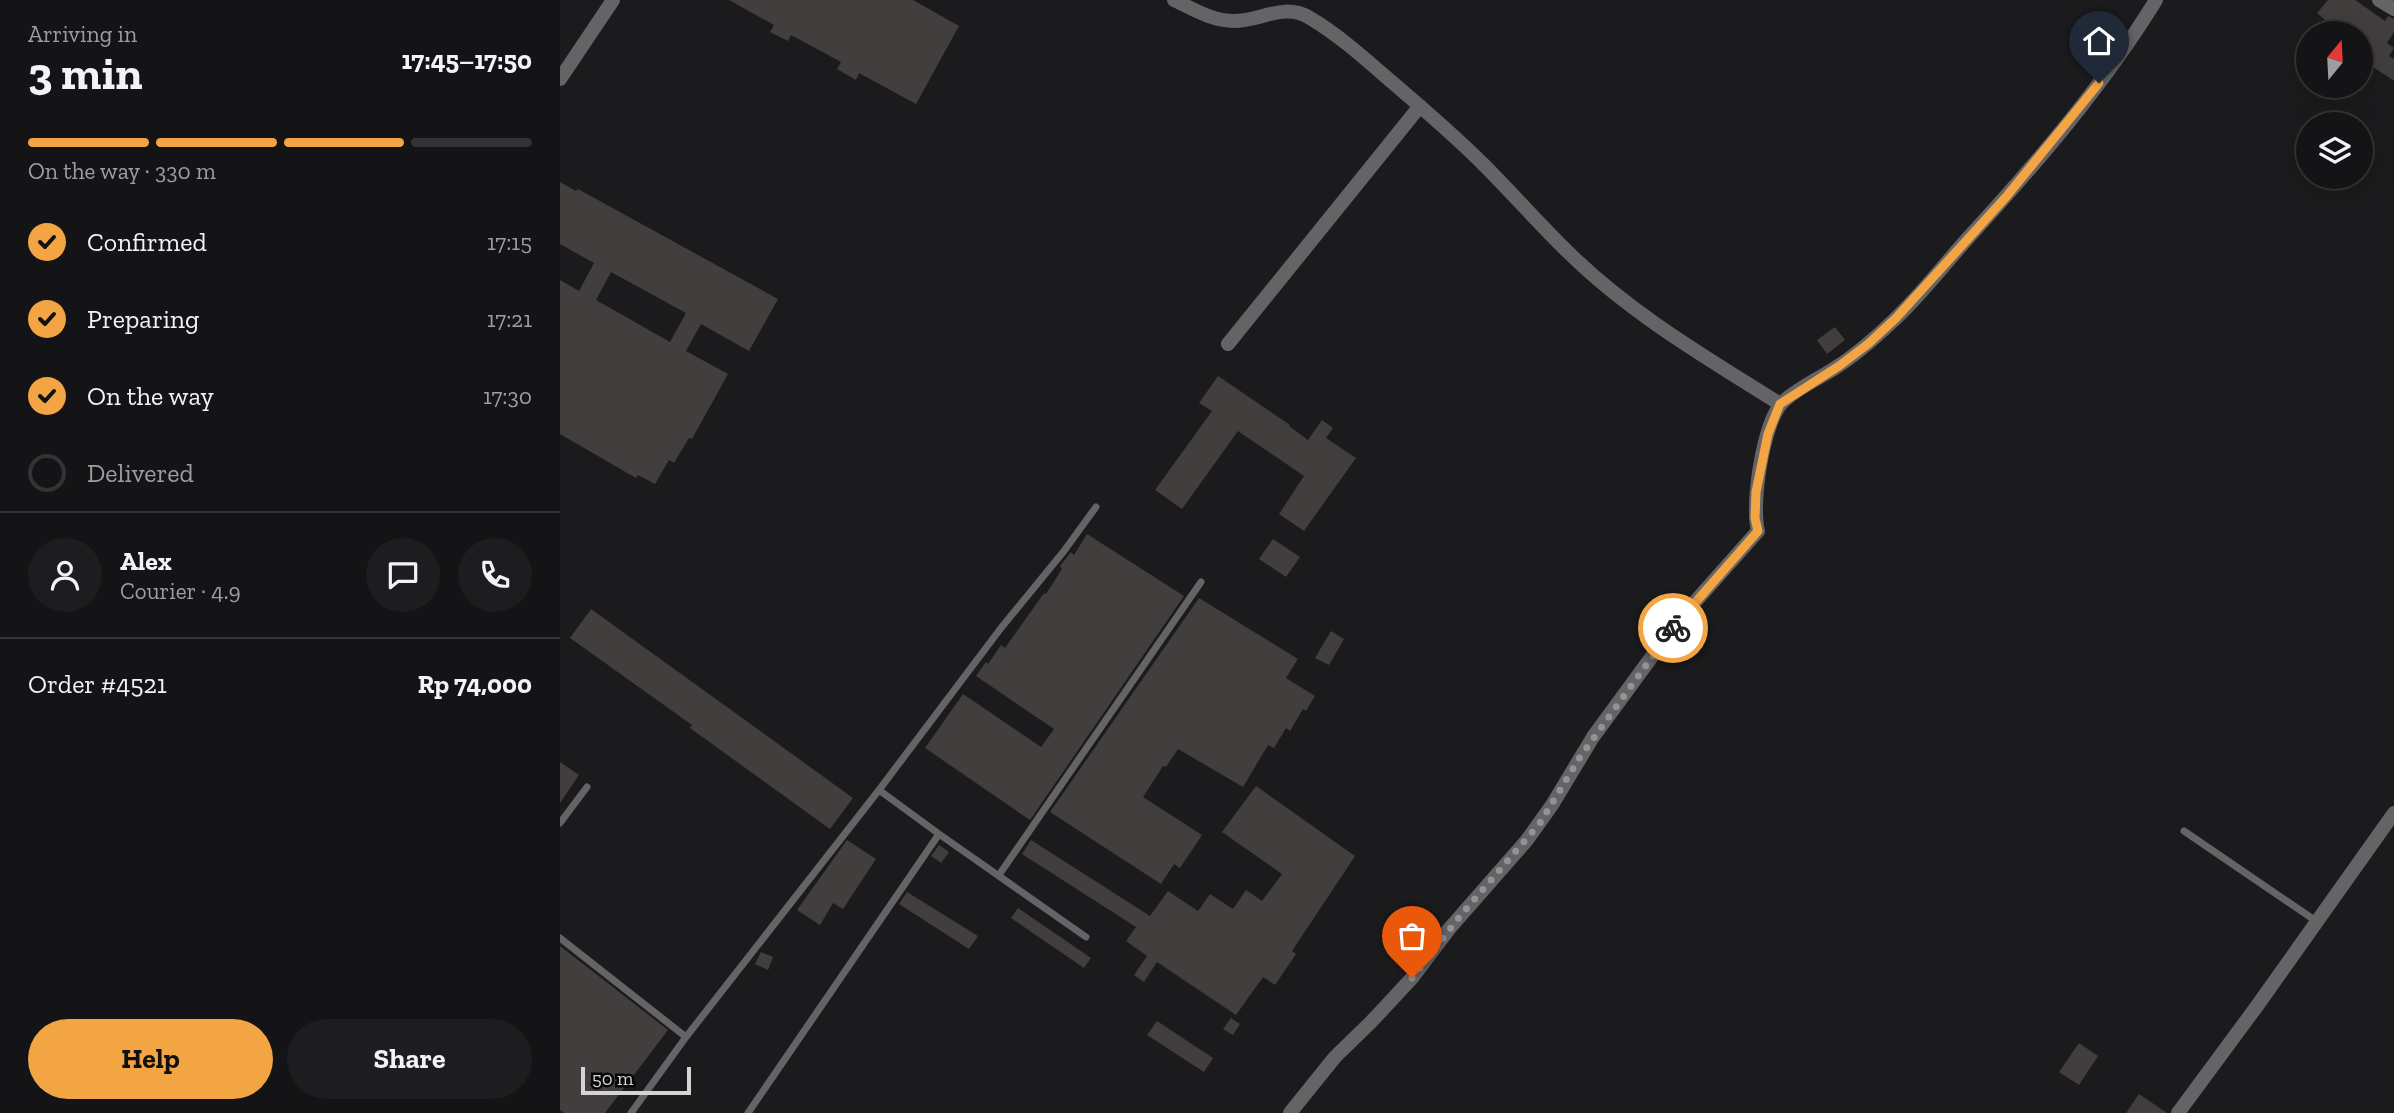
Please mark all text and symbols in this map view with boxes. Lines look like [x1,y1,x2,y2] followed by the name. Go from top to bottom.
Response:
[2069,11,2129,83] pin
[28,20,137,48] text: Arriving in
[2296,21,2373,98] north arrow
[2296,21,2373,189] map controls
[2080,22,2118,60] icon: home
[401,44,532,76] text: 17:45–17:50
[28,46,142,101] text: 3 min
[2296,112,2373,189] button: layers
[28,157,216,185] text: On the way · 330 m
[28,223,66,261] icon: check
[87,226,207,258] text: Confirmed
[487,228,532,256] text: 17:15
[28,300,66,338] icon: check
[87,303,199,335] text: Preparing
[487,305,532,333] text: 17:21
[28,377,66,415] icon: check
[87,380,214,412] text: On the way
[483,382,532,410] text: 17:30
[87,457,194,489] text: Delivered
[28,538,102,612] button: person
[366,538,440,612] button: chat
[458,538,532,612] button: phone
[120,545,172,577] text: Alex
[120,577,241,605] text: Courier · 4.9
[1638,593,1708,663] courier
[1654,609,1692,647] icon: bike
[28,668,167,700] text: Order #4521
[418,668,532,700] text: Rp 74,000
[1382,906,1442,978] pin
[1393,917,1431,955] icon: bag
[28,1019,273,1099] button: Help
[287,1019,532,1099] button: Share
[581,1064,691,1096] scale bar
[592,1067,633,1090] text: 50 m

